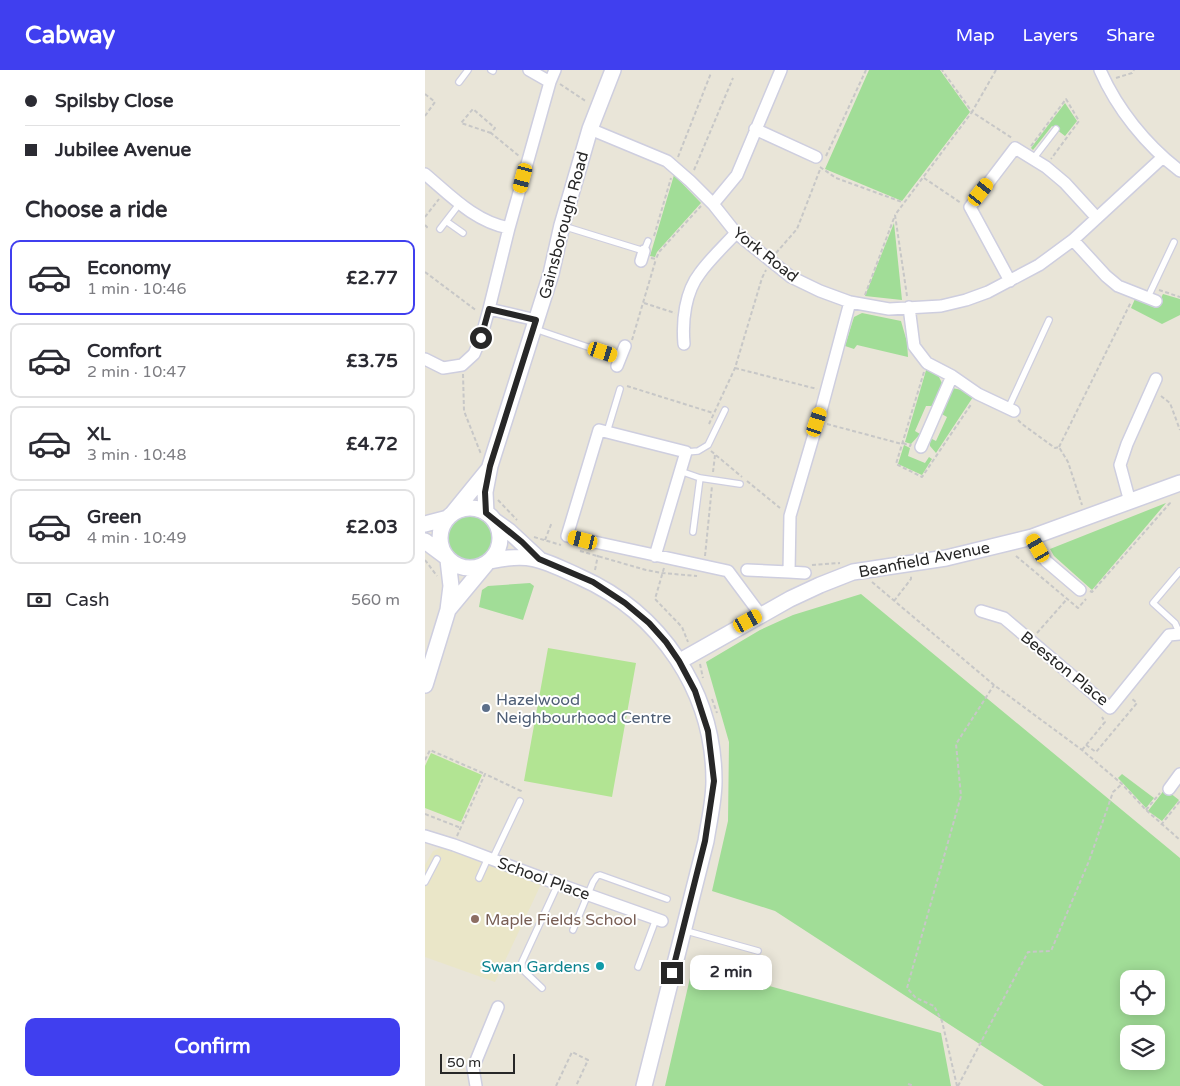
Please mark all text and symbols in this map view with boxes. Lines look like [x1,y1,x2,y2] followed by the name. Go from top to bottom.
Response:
[25,21,115,50] text: Cabway
[956,24,995,46] text: Map
[1023,24,1078,46] text: Layers
[1106,24,1155,46] text: Share
[55,90,173,112] text: Spilsby Close
[55,139,191,161] text: Jubilee Avenue
[535,149,593,301] street label: Gainsborough Road
[511,162,534,194] car
[965,176,996,208] car
[25,197,168,223] text: Choose a ride
[729,223,802,287] street label: York Road
[27,255,72,300] icon: car
[87,257,171,279] text: Economy
[346,267,398,289] text: £2.77
[87,279,186,299] text: 1 min · 10:46
[470,327,492,349] route start
[27,338,72,383] icon: car
[87,340,161,362] text: Comfort
[586,340,619,364] car
[346,350,398,372] text: £3.75
[87,362,186,382] text: 2 min · 10:47
[805,405,828,439] car
[27,421,72,466] icon: car
[87,423,111,445] text: XL
[346,433,398,455] text: £4.72
[87,445,186,465] text: 3 min · 10:48
[27,504,72,549] icon: car
[87,506,141,528] text: Green
[346,516,398,538] text: £2.03
[87,528,186,548] text: 4 min · 10:49
[566,529,599,551] car
[1024,531,1051,565] car
[857,537,992,583] street label: Beanfield Avenue
[25,586,53,614] icon: cash
[65,589,110,611] text: Cash
[351,590,400,610] text: 560 m
[731,607,764,635] car
[1016,627,1112,710] street label: Beeston Place
[496,690,671,728] place label: Hazelwood Neighbourhood Centre
[480,702,492,714] marker: Hazelwood Neighbourhood Centre
[495,853,593,905] street label: School Place
[485,910,637,930] place label: Maple Fields School
[469,913,481,925] marker: Maple Fields School
[689,956,772,990] callout: 2 min
[482,957,590,977] place label: Swan Gardens
[594,960,606,972] marker: Swan Gardens
[661,962,683,984] route end
[710,962,752,982] text: 2 min
[1120,970,1165,1070] map controls
[1120,970,1165,1015] button: locate
[25,1018,400,1076] button: Confirm
[1120,1025,1165,1070] button: layers
[440,1051,515,1074] scale bar
[447,1054,481,1071] text: 50 m

